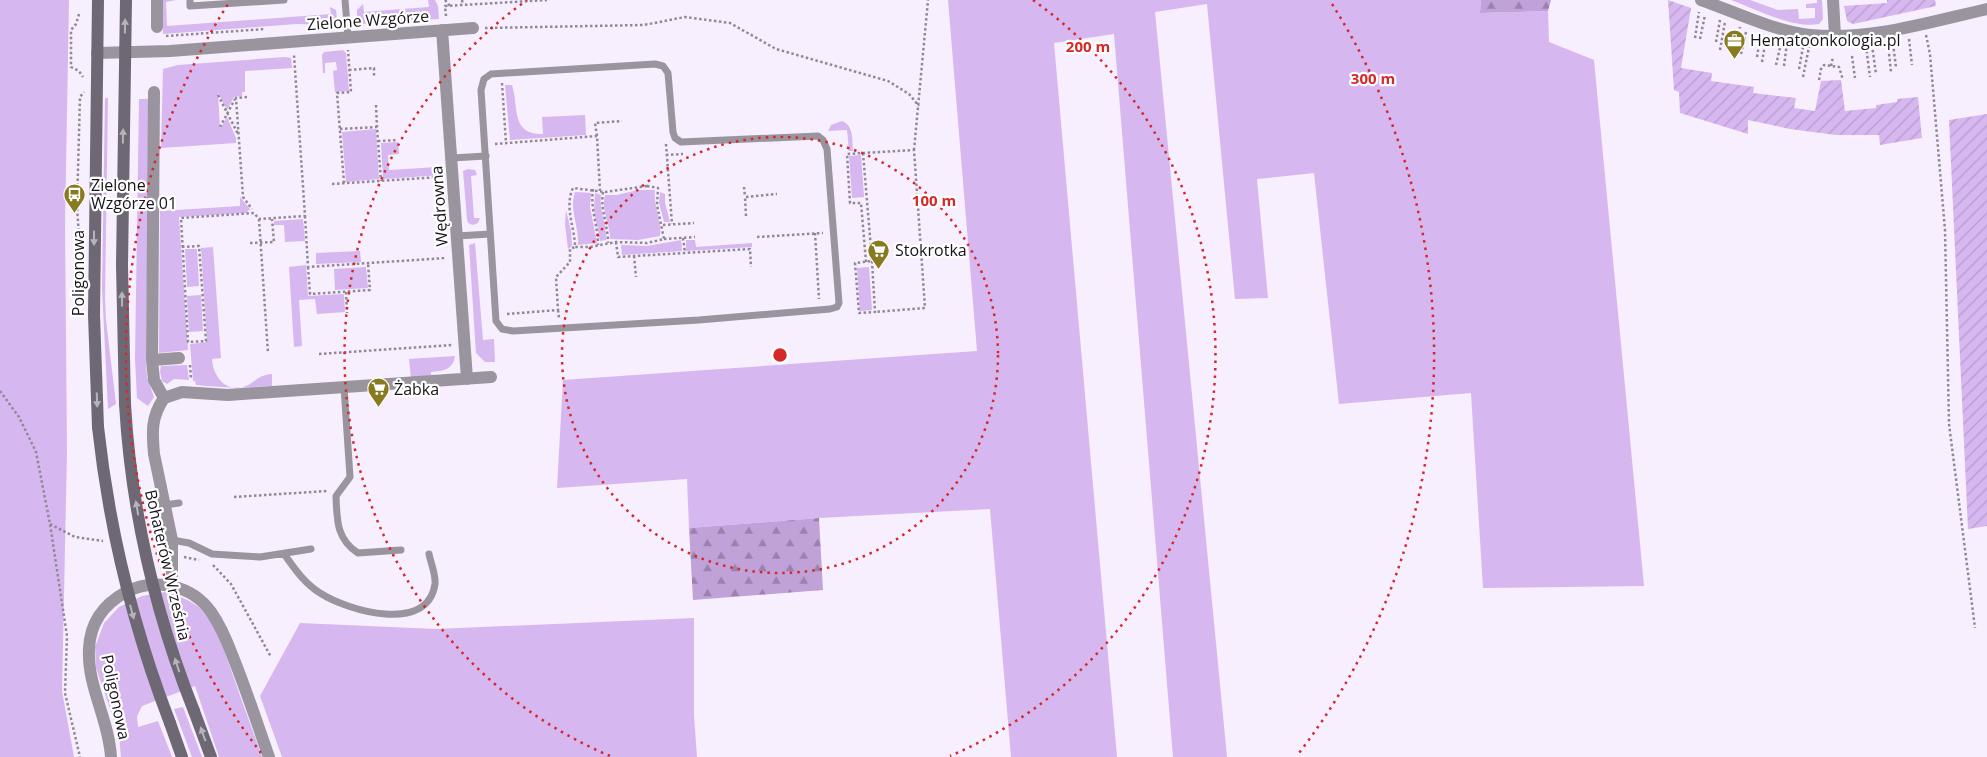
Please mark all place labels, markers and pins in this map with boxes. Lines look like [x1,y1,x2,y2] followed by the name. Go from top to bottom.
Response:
[1722,28,1746,59] office icon: Hematoonkologia.pl
[1750,29,1901,51] place label: Hematoonkologia.pl
[91,174,177,214] place label: Zielone Wzgórze 01
[63,182,87,213] bus stop icon: Zielone Wzgórze 01
[867,238,891,269] supermarket icon: Stokrotka
[895,239,967,261] place label: Stokrotka
[771,346,789,364] centre of rings
[366,377,390,408] supermarket icon: Żabka
[394,378,439,400] place label: Żabka

